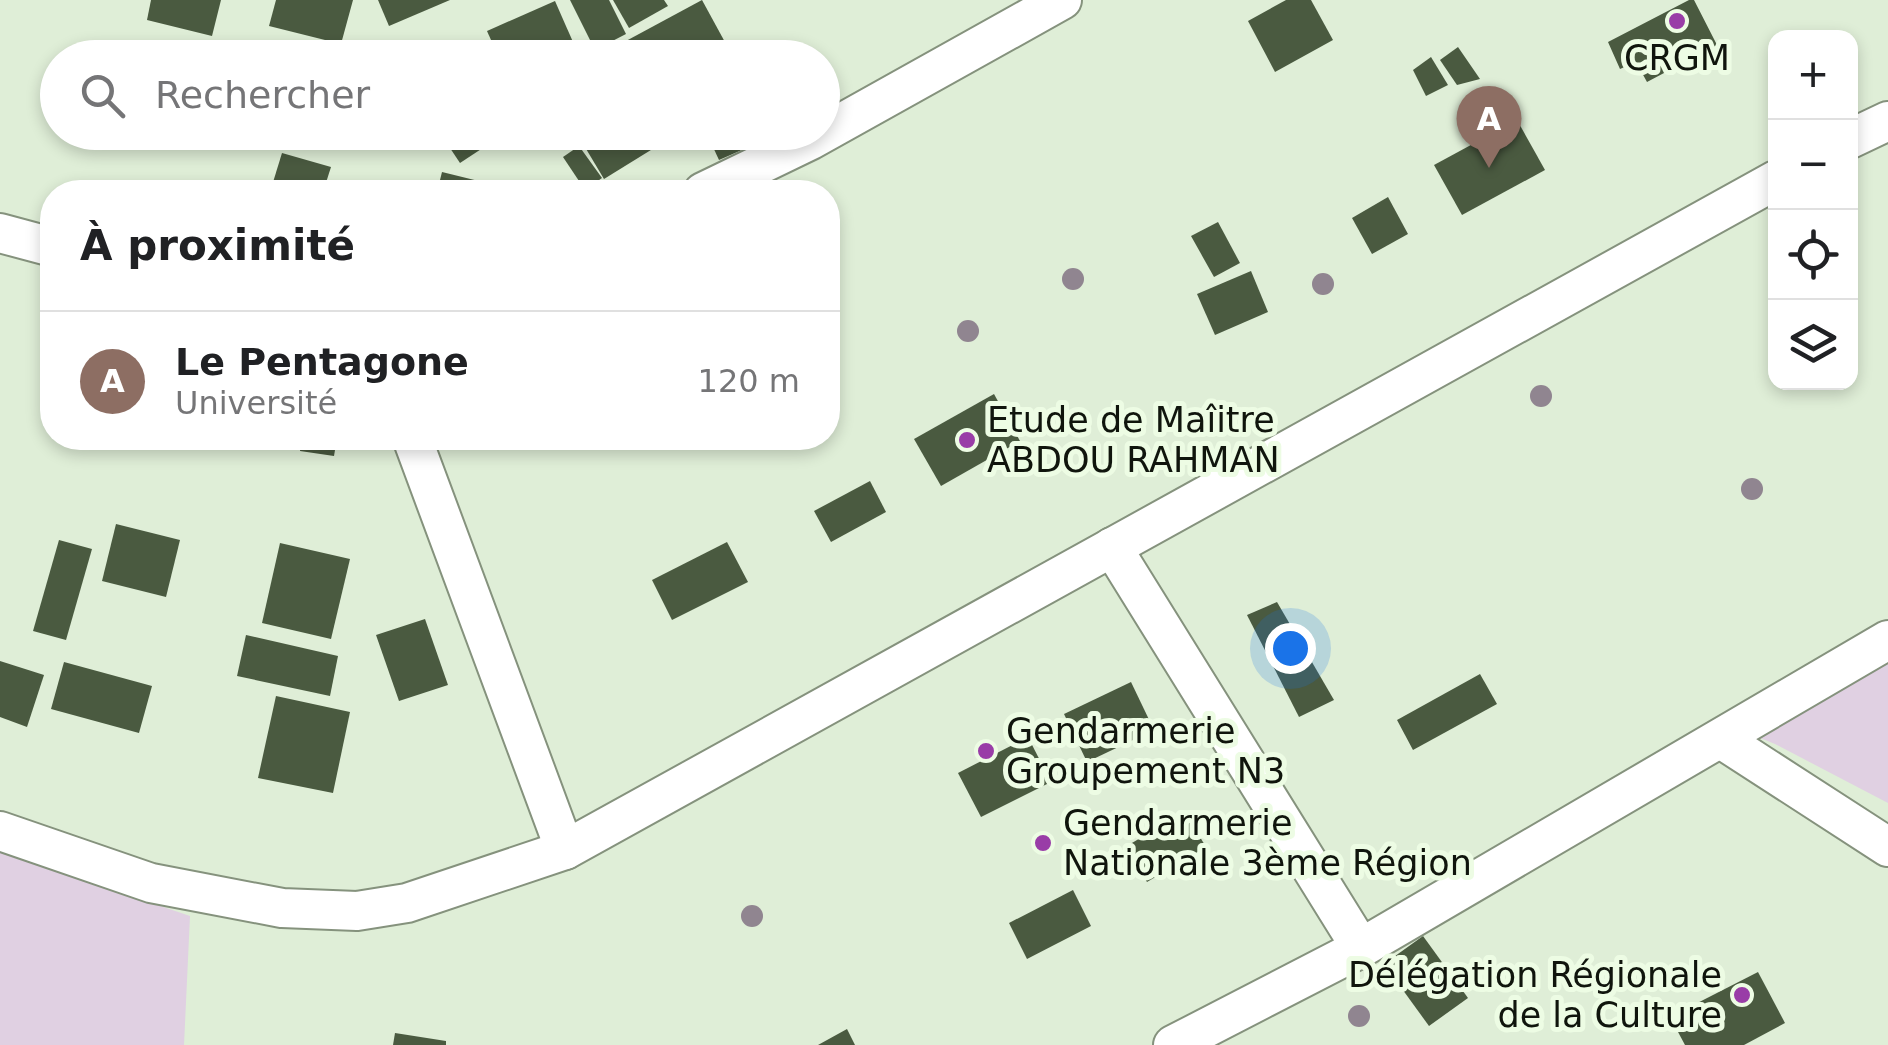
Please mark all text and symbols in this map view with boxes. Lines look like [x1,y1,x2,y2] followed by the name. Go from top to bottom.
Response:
[1666,10,1688,32] marker: CRGM
[1768,30,1858,390] map controls
[1768,30,1858,120] button: +
[1624,38,1730,78] place label: CRGM
[40,40,840,150] search box
[75,68,130,123] icon: search
[155,73,370,117] text: Rechercher
[1456,86,1522,168] pin: A
[1768,120,1858,210] button: −
[1768,210,1858,300] button: locate
[80,221,355,270] text: À proximité
[1768,300,1858,390] button: layers
[175,340,469,384] text: Le Pentagone
[100,362,125,400] text: A
[698,362,800,400] text: 120 m
[175,384,337,422] text: Université
[987,400,1280,480] place label: Etude de Maîitre ABDOU RAHMAN
[956,429,978,451] marker: Etude de Maîitre ABDOU RAHMAN
[1265,623,1316,674] your location
[1006,711,1285,791] place label: Gendarmerie Groupement N3
[975,740,997,762] marker: Gendarmerie Groupement N3
[1063,803,1472,883] place label: Gendarmerie Nationale 3ème Région
[1032,832,1054,854] marker: Gendarmerie Nationale 3ème Région
[1348,955,1722,1035] place label: Délégation Régionale de la Culture
[1731,984,1753,1006] marker: Délégation Régionale de la Culture

